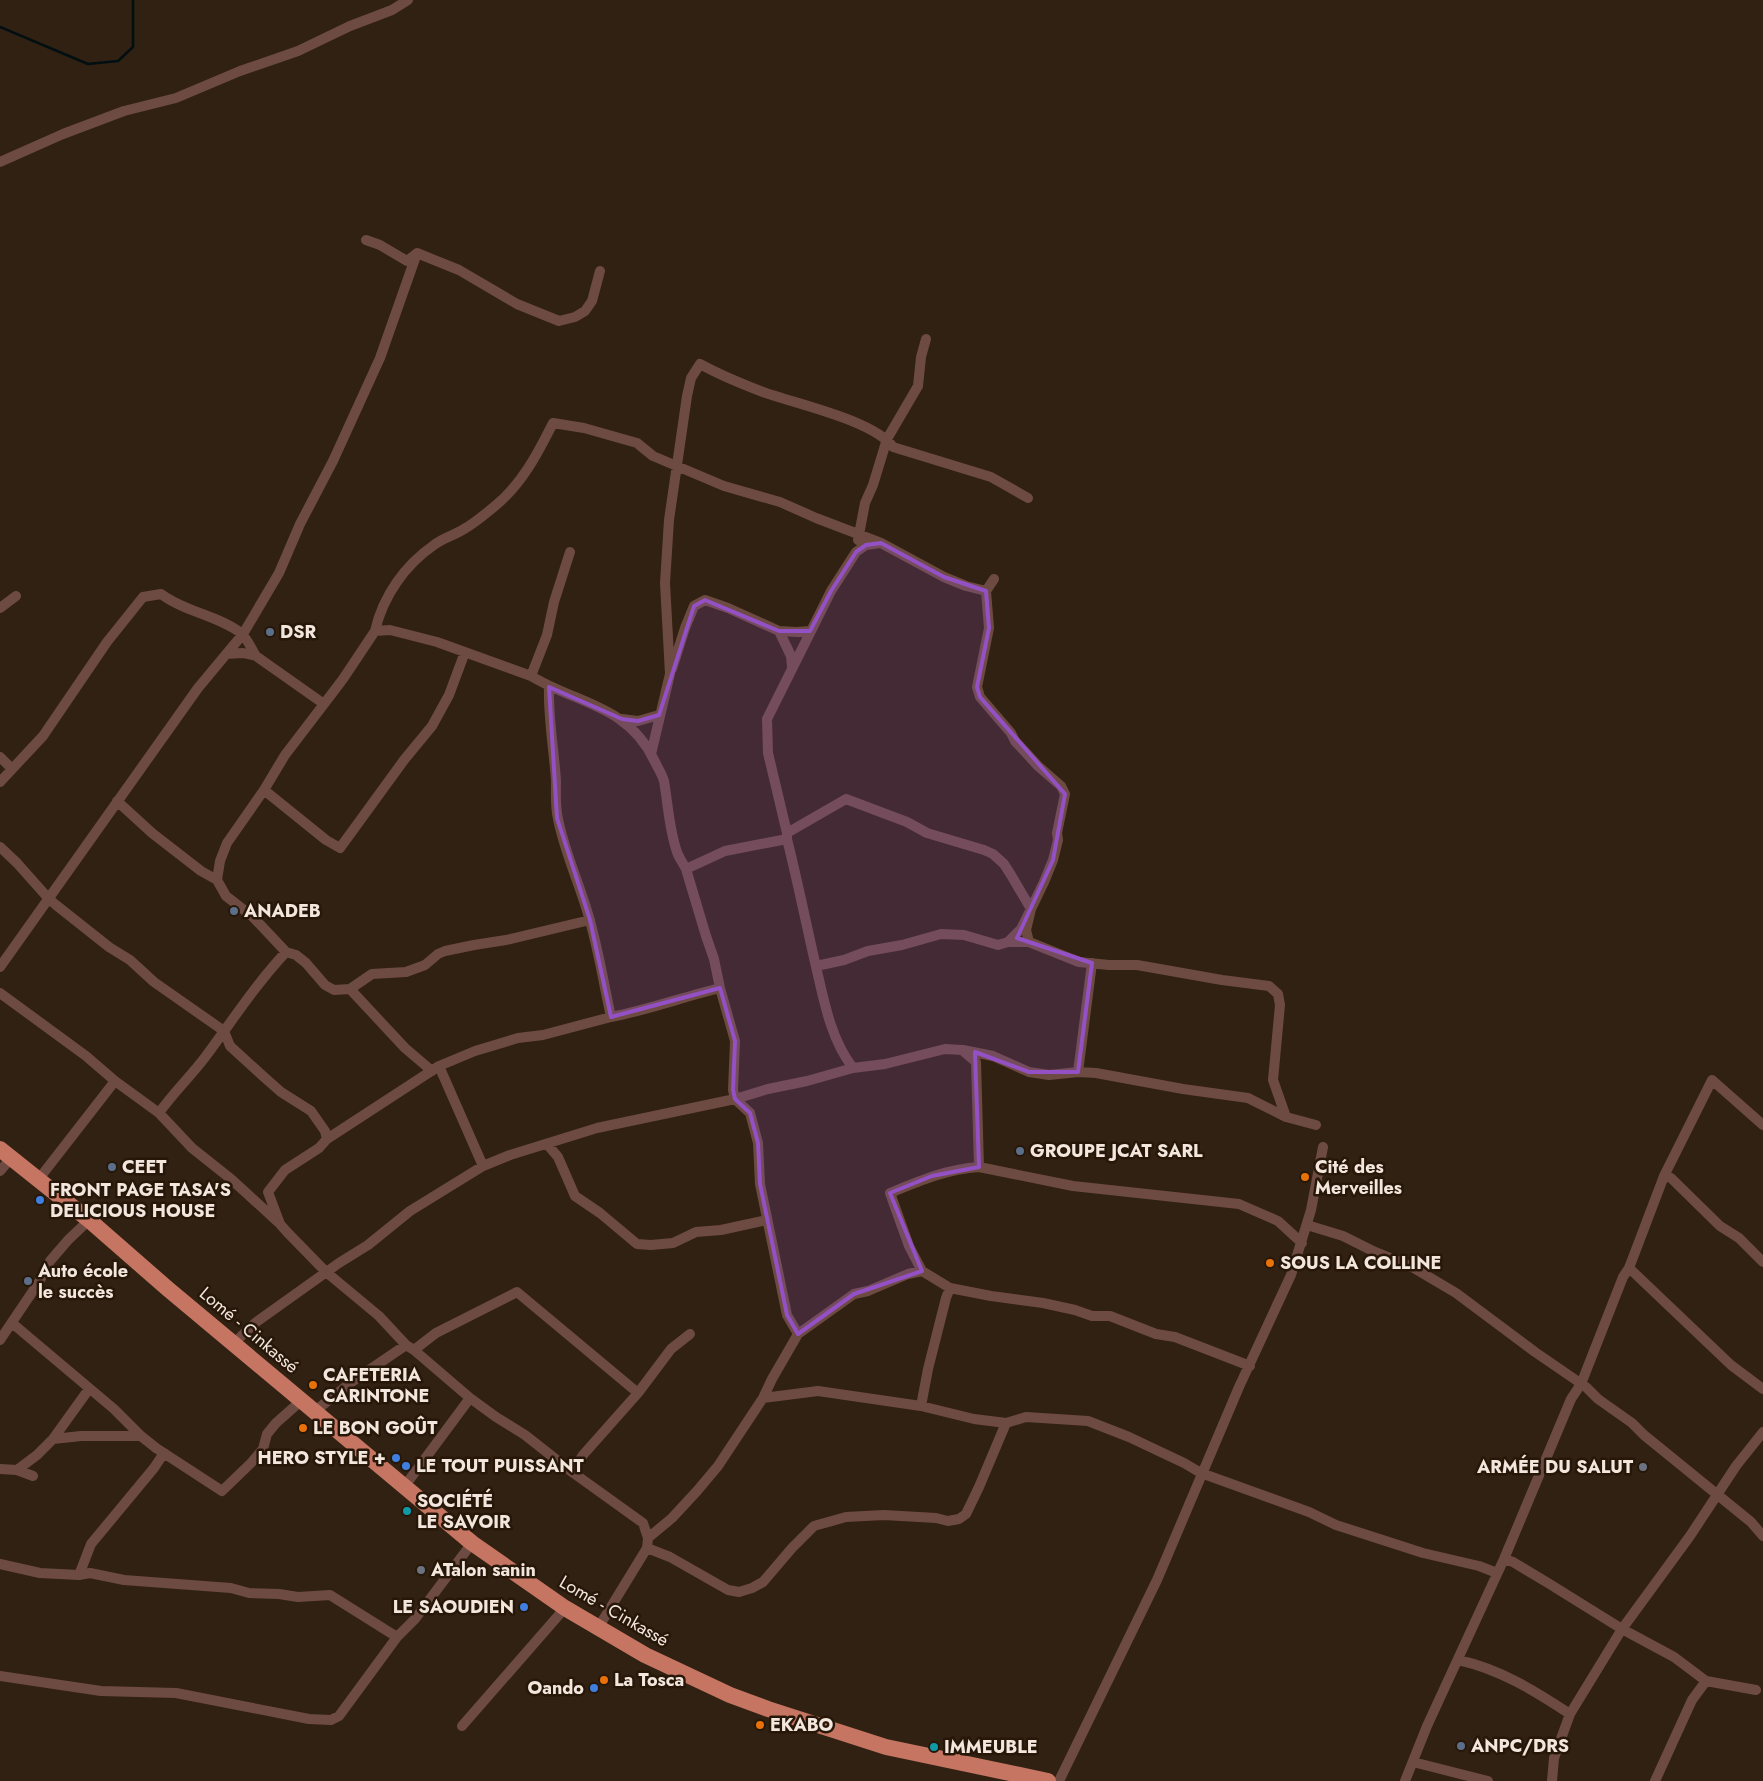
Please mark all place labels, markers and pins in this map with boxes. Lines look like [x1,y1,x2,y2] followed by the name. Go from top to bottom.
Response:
[280,619,316,645] place label: DSR
[264,626,276,638] marker: DSR
[243,898,321,924] place label: ANADEB
[228,905,240,917] marker: ANADEB
[1030,1138,1203,1164] place label: GROUPE JCAT SARL
[1014,1145,1026,1157] marker: GROUPE JCAT SARL
[122,1154,167,1180] place label: CEET
[1315,1154,1402,1201] place label: Cité des Merveilles
[106,1161,118,1173] marker: CEET
[1299,1171,1311,1183] marker: Cité des Merveilles
[50,1177,231,1224] place label: FRONT PAGE TASA'S DELICIOUS HOUSE
[34,1194,46,1206] marker: FRONT PAGE TASA'S DELICIOUS HOUSE
[1280,1250,1441,1276] place label: SOUS LA COLLINE
[1264,1257,1276,1269] marker: SOUS LA COLLINE
[37,1258,128,1305] place label: Auto école le succès
[22,1275,34,1287] marker: Auto école le succès
[323,1362,429,1409] place label: CAFETERIA CARINTONE
[307,1379,319,1391] marker: CAFETERIA CARINTONE
[313,1415,438,1441] place label: LE BON GOÛT
[297,1422,309,1434] marker: LE BON GOÛT
[258,1445,386,1471] place label: HERO STYLE +
[390,1452,402,1464] marker: HERO STYLE +
[416,1453,584,1479] place label: LE TOUT PUISSANT
[1476,1454,1634,1480] place label: ARMÉE DU SALUT
[400,1460,412,1472] marker: LE TOUT PUISSANT
[1637,1461,1649,1473] marker: ARMÉE DU SALUT
[417,1488,511,1535] place label: SOCIÉTÉ LE SAVOIR
[401,1505,413,1517] marker: SOCIÉTÉ LE SAVOIR
[430,1557,536,1583] place label: ATalon sanin
[415,1564,427,1576] marker: ATalon sanin
[393,1594,514,1620] place label: LE SAOUDIEN
[518,1601,530,1613] marker: LE SAOUDIEN
[614,1667,684,1693] place label: La Tosca
[598,1674,610,1686] marker: La Tosca
[527,1675,584,1701] place label: Oando
[588,1682,600,1694] marker: Oando
[770,1712,834,1738] place label: EKABO
[754,1719,766,1731] marker: EKABO
[1470,1733,1569,1759] place label: ANPC/DRS
[944,1734,1038,1760] place label: IMMEUBLE
[1455,1740,1467,1752] marker: ANPC/DRS
[928,1741,940,1753] marker: IMMEUBLE

